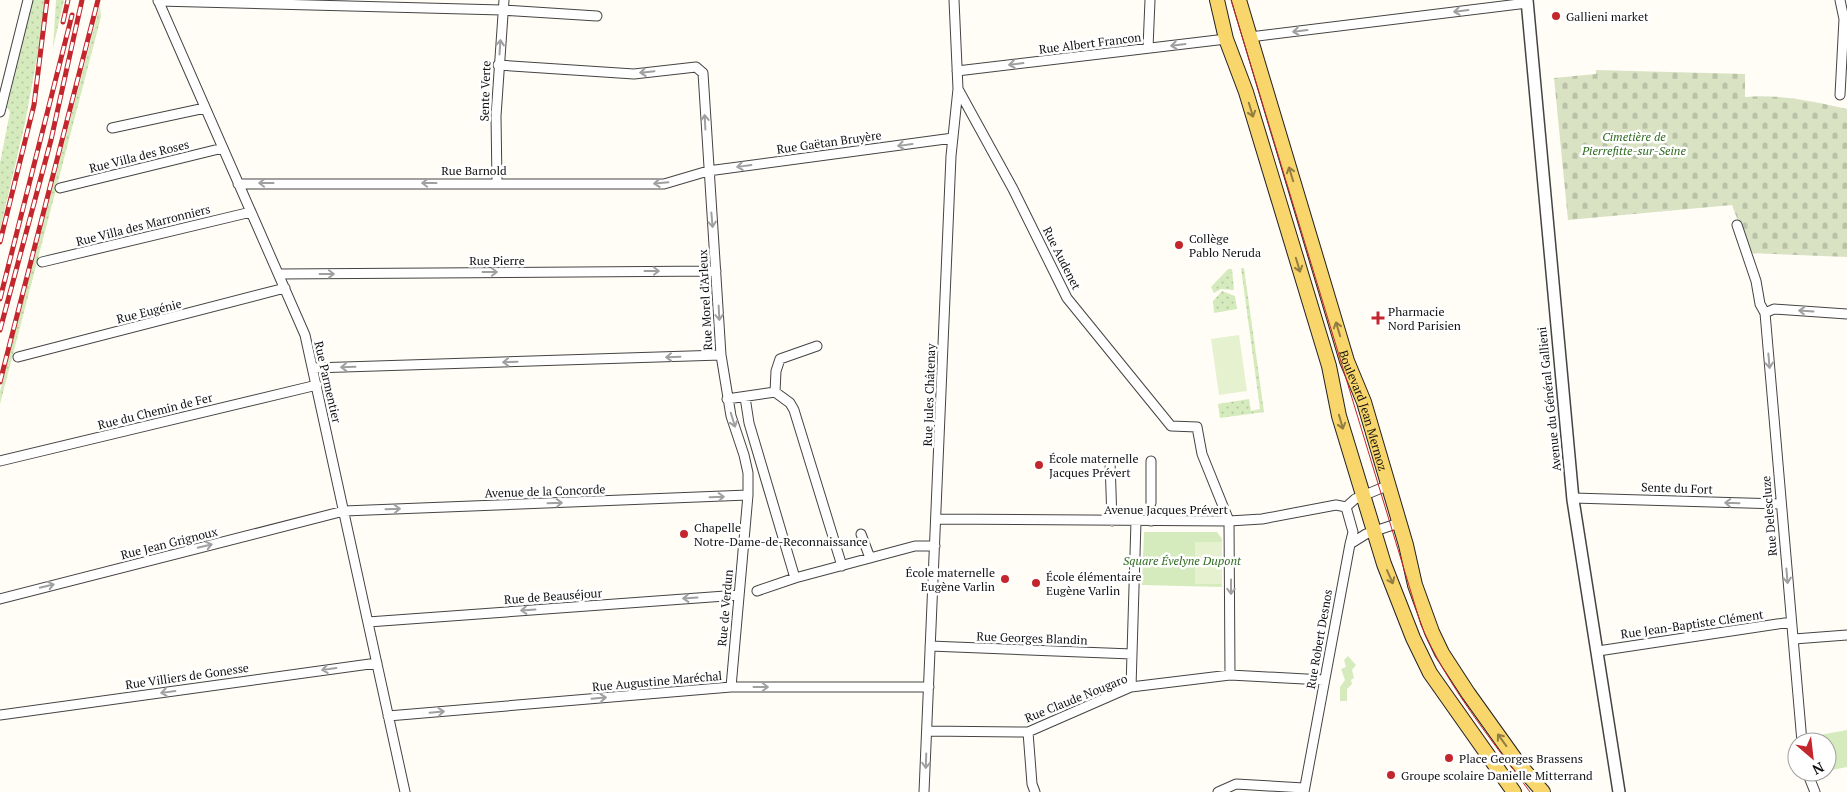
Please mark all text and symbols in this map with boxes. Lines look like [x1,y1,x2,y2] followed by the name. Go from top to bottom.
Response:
[1454,6,1470,16] one-way arrow
[1566,9,1649,24] place label: Gallieni market
[1550,10,1562,22] marker: Gallieni market
[1292,26,1308,36] one-way arrow
[1038,29,1142,57] street label: Rue Albert Francon
[495,39,504,55] one-way arrow
[1170,40,1186,50] one-way arrow
[1009,59,1025,69] one-way arrow
[476,60,494,122] street label: Sente Verte
[640,67,656,77] one-way arrow
[1247,101,1257,117] one-way arrow
[701,115,710,131] one-way arrow
[776,127,882,157] street label: Rue Gaëtan Bruyère
[1581,129,1686,158] park label: Cimetière de Pierrefitte-sur-Seine
[87,136,191,176] street label: Rue Villa des Roses
[897,140,913,150] one-way arrow
[736,161,752,171] one-way arrow
[441,163,507,178] street label: Rue Barnold
[1286,166,1296,182] one-way arrow
[421,178,437,188] one-way arrow
[653,178,669,188] one-way arrow
[258,179,274,188] one-way arrow
[74,201,212,249] street label: Rue Villa des Marronniers
[707,211,717,227] one-way arrow
[1040,224,1085,292] street label: Rue Audenet
[1189,231,1261,260] place label: Collège Pablo Neruda
[1173,239,1185,251] marker: Collège Pablo Neruda
[695,248,715,351] street label: Rue Morel d'Arleux
[469,253,525,268] street label: Rue Pierre
[1293,257,1303,273] one-way arrow
[644,266,660,276] one-way arrow
[482,267,498,277] one-way arrow
[319,269,335,279] one-way arrow
[115,296,183,326] street label: Rue Eugénie
[1388,304,1461,333] place label: Pharmacie Nord Parisien
[714,305,723,321] one-way arrow
[1798,306,1814,316] one-way arrow
[1372,312,1384,324] marker: Pharmacie Nord Parisien
[1332,322,1342,338] one-way arrow
[1534,326,1564,472] street label: Avenue du Général Gallieni
[311,340,345,425] street label: Rue Parmentier
[920,342,938,447] street label: Rue Jules Châtenay
[1337,348,1391,473] street label: Boulevard Jean Mermoz
[665,352,681,361] one-way arrow
[1764,353,1774,369] one-way arrow
[502,357,518,366] one-way arrow
[340,362,356,371] one-way arrow
[96,389,214,432] street label: Rue du Chemin de Fer
[728,412,738,428] one-way arrow
[1337,413,1347,429] one-way arrow
[1049,451,1139,480] place label: École maternelle Jacques Prévert
[1033,459,1045,471] marker: École maternelle Jacques Prévert
[1758,475,1780,557] street label: Rue Delescluze
[1641,479,1714,497] street label: Sente du Fort
[484,481,606,501] street label: Avenue de la Concorde
[709,492,725,501] one-way arrow
[547,498,563,507] one-way arrow
[1724,498,1740,507] one-way arrow
[1104,502,1228,517] street label: Avenue Jacques Prévert
[384,504,400,513] one-way arrow
[694,520,868,549] place label: Chapelle Notre-Dame-de-Reconnaissance
[119,524,220,562] street label: Rue Jean Grignoux
[678,528,690,540] marker: Chapelle Notre-Dame-de-Reconnaissance
[196,541,212,550] one-way arrow
[1123,553,1242,568] park label: Square Évelyne Dupont
[906,565,995,594] place label: École maternelle Eugène Varlin
[1782,567,1791,583] one-way arrow
[714,569,736,647] street label: Rue de Verdun
[1046,569,1142,598] place label: École élémentaire Eugène Varlin
[1385,569,1395,584] one-way arrow
[999,573,1011,585] marker: École maternelle Eugène Varlin
[1030,577,1042,589] marker: École élémentaire Eugène Varlin
[1226,579,1236,595] one-way arrow
[39,581,55,591] one-way arrow
[503,585,603,607] street label: Rue de Beauséjour
[1303,588,1335,690] street label: Rue Robert Desnos
[682,594,698,603] one-way arrow
[520,605,536,615] one-way arrow
[1620,606,1765,641] street label: Rue Jean-Baptiste Clément
[976,629,1088,647] street label: Rue Georges Blandin
[124,660,250,692] street label: Rue Villiers de Gonesse
[321,665,337,675] one-way arrow
[591,668,723,694] street label: Rue Augustine Maréchal
[1023,670,1130,725] street label: Rue Claude Nougaro
[752,682,769,692] one-way arrow
[160,687,176,697] one-way arrow
[591,694,607,703] one-way arrow
[429,707,445,717] one-way arrow
[1787,732,1837,782] north arrow
[1497,733,1507,747] one-way arrow
[1459,751,1583,766] place label: Place Georges Brassens
[1443,752,1455,764] marker: Place Georges Brassens
[921,753,930,769] one-way arrow
[1809,758,1827,780] text: N
[1401,768,1593,783] place label: Groupe scolaire Danielle Mitterrand
[1385,769,1397,781] marker: Groupe scolaire Danielle Mitterrand

